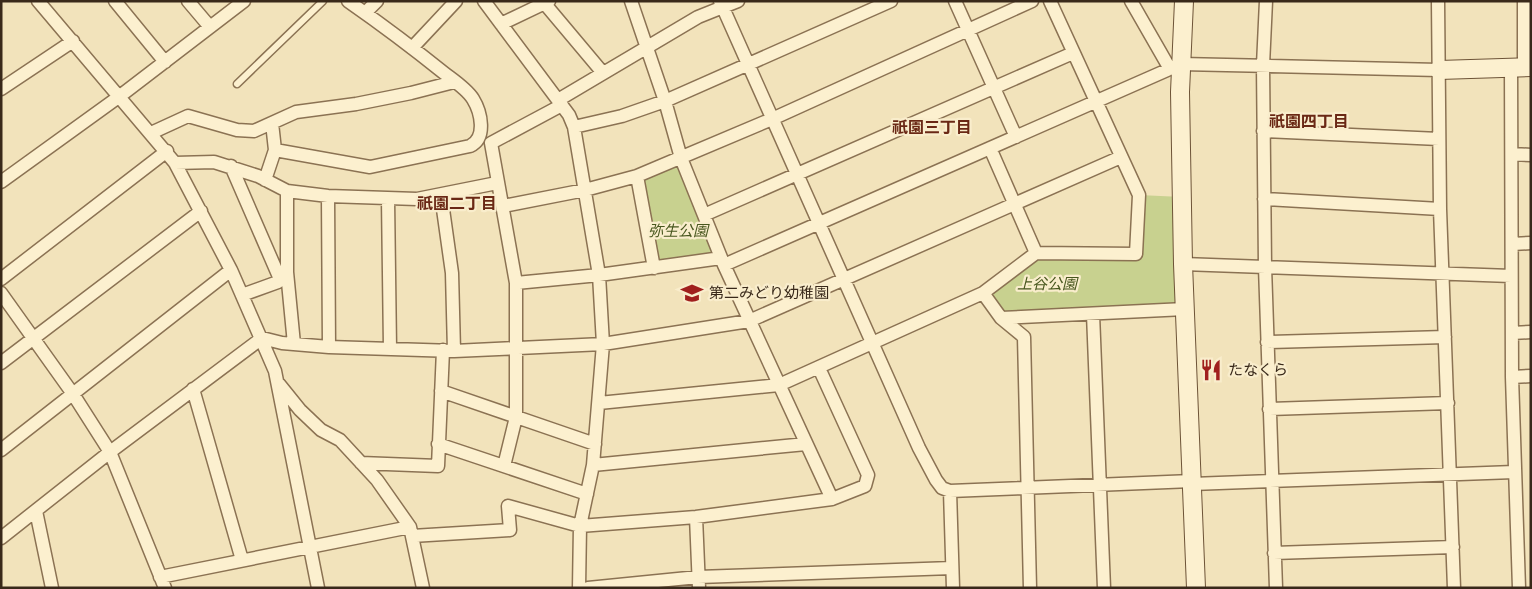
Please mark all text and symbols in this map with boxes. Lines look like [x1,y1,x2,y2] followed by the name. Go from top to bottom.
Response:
[1269,113,1349,130] district label: 祇園四丁目
[892,119,972,136] district label: 祇園三丁目
[417,195,497,212] district label: 祇園二丁目
[648,223,710,239] park label: 弥生公園
[1017,276,1079,292] park label: 上谷公園
[679,280,705,306] school or university icon: 第二みどり幼稚園
[709,285,829,301] place label: 第二みどり幼稚園
[1198,357,1224,383] restaurant icon: たなくら
[1228,362,1288,378] place label: たなくら

